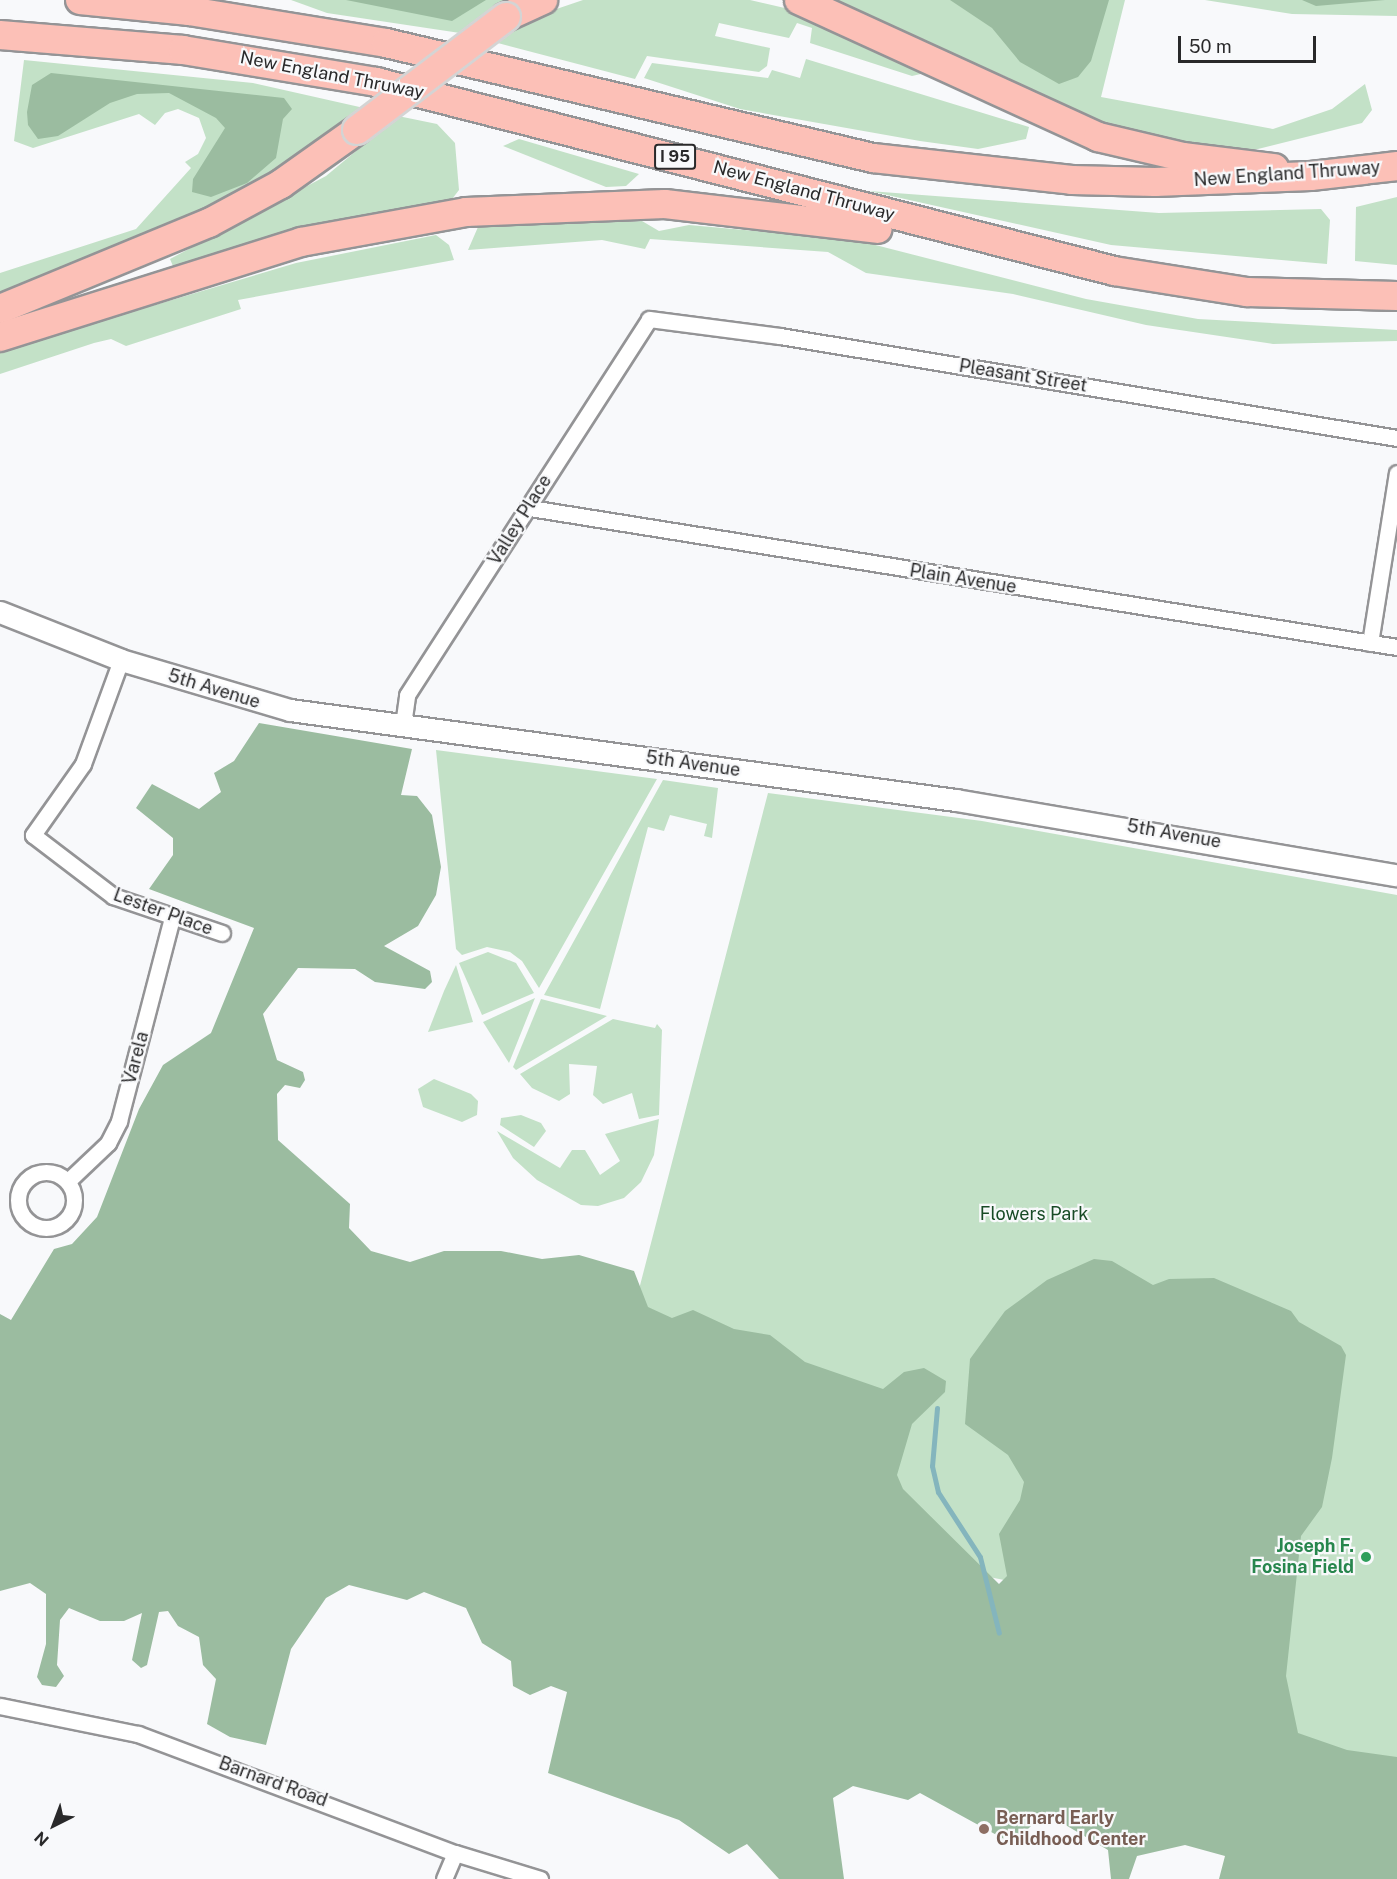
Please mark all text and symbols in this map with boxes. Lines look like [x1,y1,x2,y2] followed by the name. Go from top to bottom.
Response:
[1181,24,1319,62] scale bar
[1189,36,1232,57] text: 50 m
[238,47,426,103] street label: New England Thruway
[654,144,696,170] road number: I 95
[711,156,897,226] street label: New England Thruway
[1193,157,1381,191] street label: New England Thruway
[957,355,1089,397] street label: Pleasant Street
[484,471,556,569] street label: Valley Place
[908,560,1018,598] street label: Plain Avenue
[165,665,263,713] street label: 5th Avenue
[644,747,742,781] street label: 5th Avenue
[1125,815,1223,853] street label: 5th Avenue
[110,884,216,940] street label: Lester Place
[119,1029,153,1087] street label: Varela
[980,1203,1088,1225] park label: Flowers Park
[1251,1536,1354,1578] place label: Joseph F. Fosina Field
[1359,1550,1373,1564] marker: Joseph F. Fosina Field
[216,1752,330,1812] street label: Barnard Road
[24,1795,84,1855] north arrow
[996,1808,1146,1850] place label: Bernard Early Childhood Center
[977,1822,991,1836] marker: Bernard Early Childhood Center
[31,1828,53,1850] text: N

